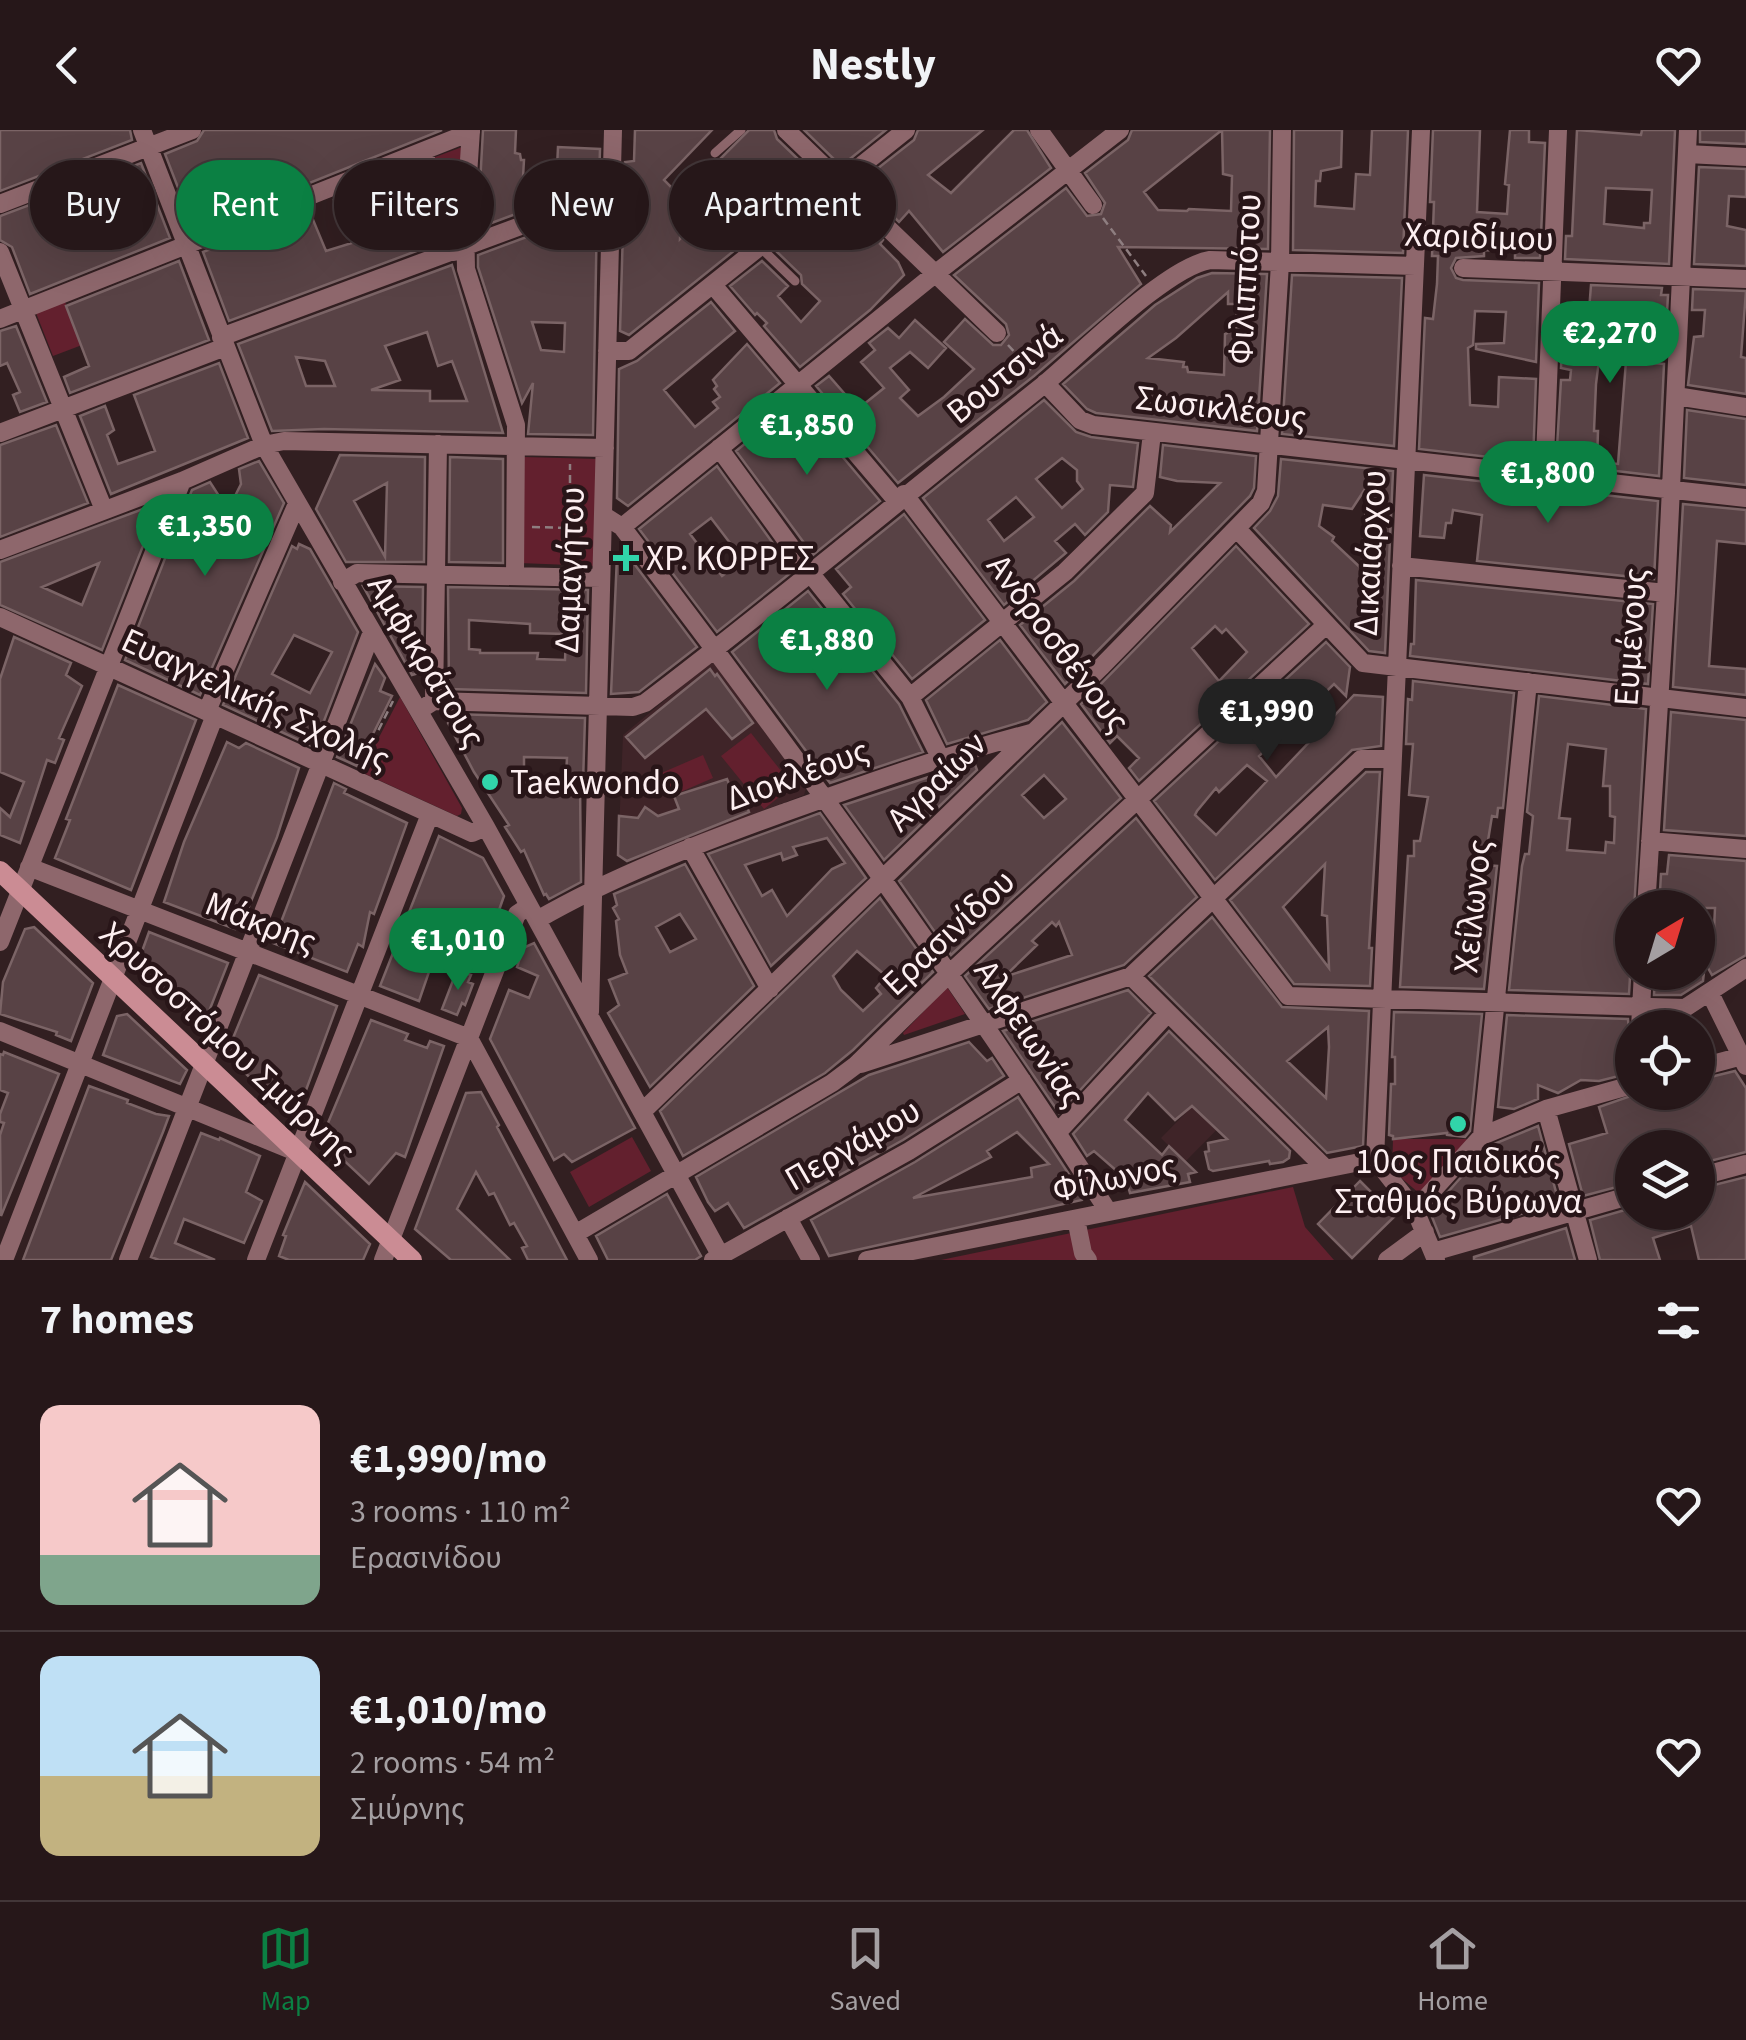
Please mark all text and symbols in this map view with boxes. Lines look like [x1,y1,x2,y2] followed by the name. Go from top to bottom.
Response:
[810,33,936,97] text: Nestly
[40,38,95,93] icon: back
[1651,38,1706,93] icon: heart
[30,160,156,250] chip: Buy
[176,160,314,250] chip: Rent
[334,160,494,250] chip: Filters
[514,160,649,250] chip: New
[669,160,896,250] chip: Apartment
[1216,192,1274,366] street label: Φιλιππότου
[1403,209,1554,265] street label: Χαριδίμου
[1529,301,1691,386] pin: €2,270
[1563,310,1657,356] text: €2,270
[936,311,1074,436] street label: Βουτσινά
[1133,373,1309,443] street label: Σωσικλέους
[726,393,888,478] pin: €1,850
[760,402,854,448] text: €1,850
[1467,441,1629,526] pin: €1,800
[1501,450,1595,496] text: €1,800
[1341,469,1399,637] street label: Δικαιάρχου
[542,486,598,654] street label: Δαμαγήτου
[124,494,286,579] pin: €1,350
[158,503,252,549] text: €1,350
[646,534,815,584] place label: ΧΡ. ΚΟΡΡΕΣ
[974,544,1142,743] street label: Ανδροσθένους
[615,547,637,569] marker: ΧΡ. ΚΟΡΡΕΣ
[355,565,498,758] street label: Αμφικράτους
[1601,566,1661,708] street label: Ευμένους
[746,608,908,693] pin: €1,880
[113,616,398,784] street label: Ευαγγελικής Σχολής
[780,617,874,663] text: €1,880
[1186,679,1348,764] pin: €1,990
[1220,688,1314,734] text: €1,990
[875,720,998,843] street label: Αγραίων
[719,726,876,824] street label: Διοκλέους
[510,758,680,808] place label: Taekwondo
[479,771,501,793] marker: Taekwondo
[1441,837,1505,975] street label: Χείλωνος
[871,858,1026,1008] street label: Ερασινίδου
[198,879,324,967] street label: Μάκρης
[1615,890,1715,990] north arrow
[1615,890,1715,1230] map controls
[377,908,539,993] pin: €1,010
[88,910,367,1175] street label: Χρυσοστόμου Σμύρνης
[411,917,505,963] text: €1,010
[961,950,1097,1117] street label: Αλφειωνίας
[1615,1010,1715,1110] button: locate
[775,1086,930,1204] street label: Περγάμου
[1447,1113,1469,1135] marker: 10ος Παιδικός Σταθμός Βύρωνα
[1615,1130,1715,1230] button: layers
[1334,1137,1582,1227] place label: 10ος Παιδικός Σταθμός Βύρωνα
[1048,1140,1181,1215] street label: Φίλωνος
[40,1290,194,1350] text: 7 homes
[1651,1293,1706,1348] icon: filters
[350,1429,547,1489] text: €1,990/mo
[120,1445,240,1565] icon: home
[1651,1478,1706,1533] icon: heart
[350,1489,571,1535] text: 3 rooms · 110 m²
[350,1535,502,1581] text: Ερασινίδου
[350,1680,547,1740] text: €1,010/mo
[120,1696,240,1816] icon: home
[1651,1729,1706,1784] icon: heart
[350,1740,555,1786] text: 2 rooms · 54 m²
[350,1786,465,1832] text: Σμύρνης
[258,1921,313,2021] tab: Map
[829,1921,901,2021] tab: Saved
[1417,1921,1488,2021] tab: Home

